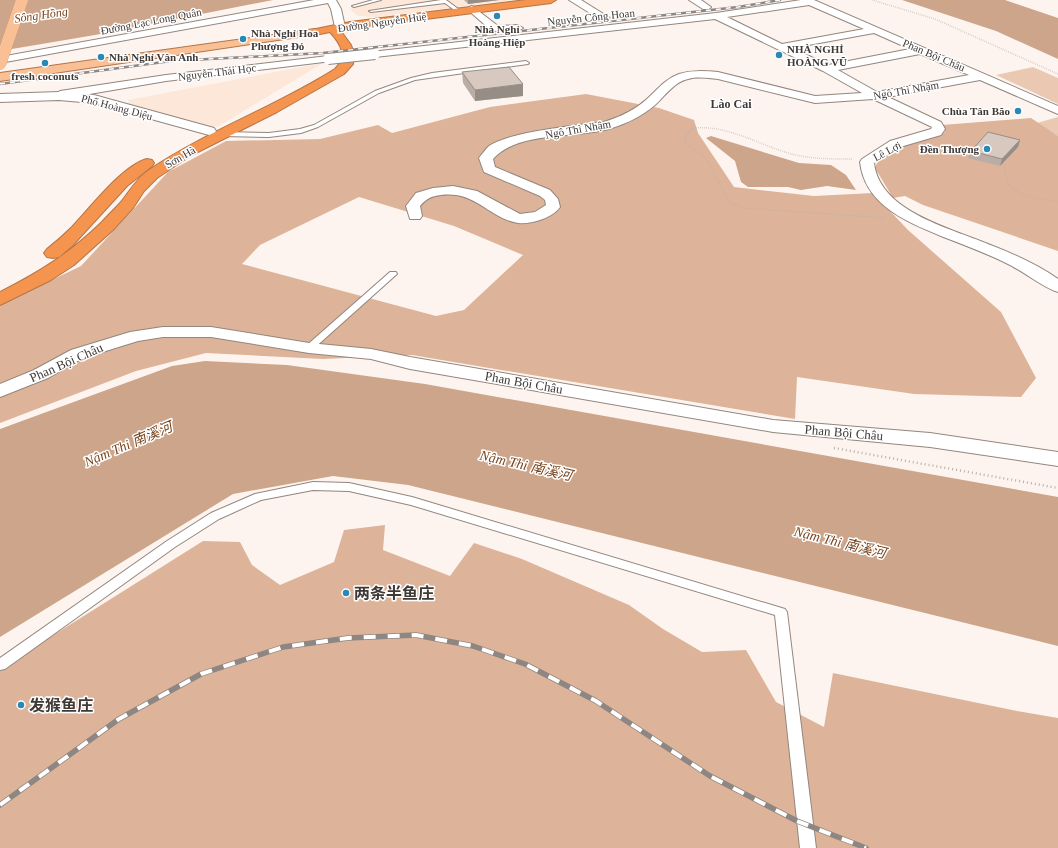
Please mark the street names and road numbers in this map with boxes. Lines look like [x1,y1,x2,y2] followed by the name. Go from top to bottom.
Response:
[100,5,203,37] street label: Đường Lạc Long Quân
[547,6,636,28] street label: Nguyễn Công Hoan
[337,10,427,34] street label: Đường Nguyễn Huệ
[901,36,967,74] street label: Phan Bội Châu
[177,61,257,83] street label: Nguyễn Thái Học
[872,78,940,102] street label: Ngô Thì Nhậm
[80,92,154,122] street label: Phố Hoàng Diệu
[544,117,612,141] street label: Ngô Thì Nhậm
[871,139,903,163] street label: Lê Lợi
[163,143,197,170] street label: Sơn Hà
[27,339,106,385] street label: Phan Bội Châu
[484,368,564,397] street label: Phan Bội Châu
[804,422,884,443] street label: Phan Bội Châu

